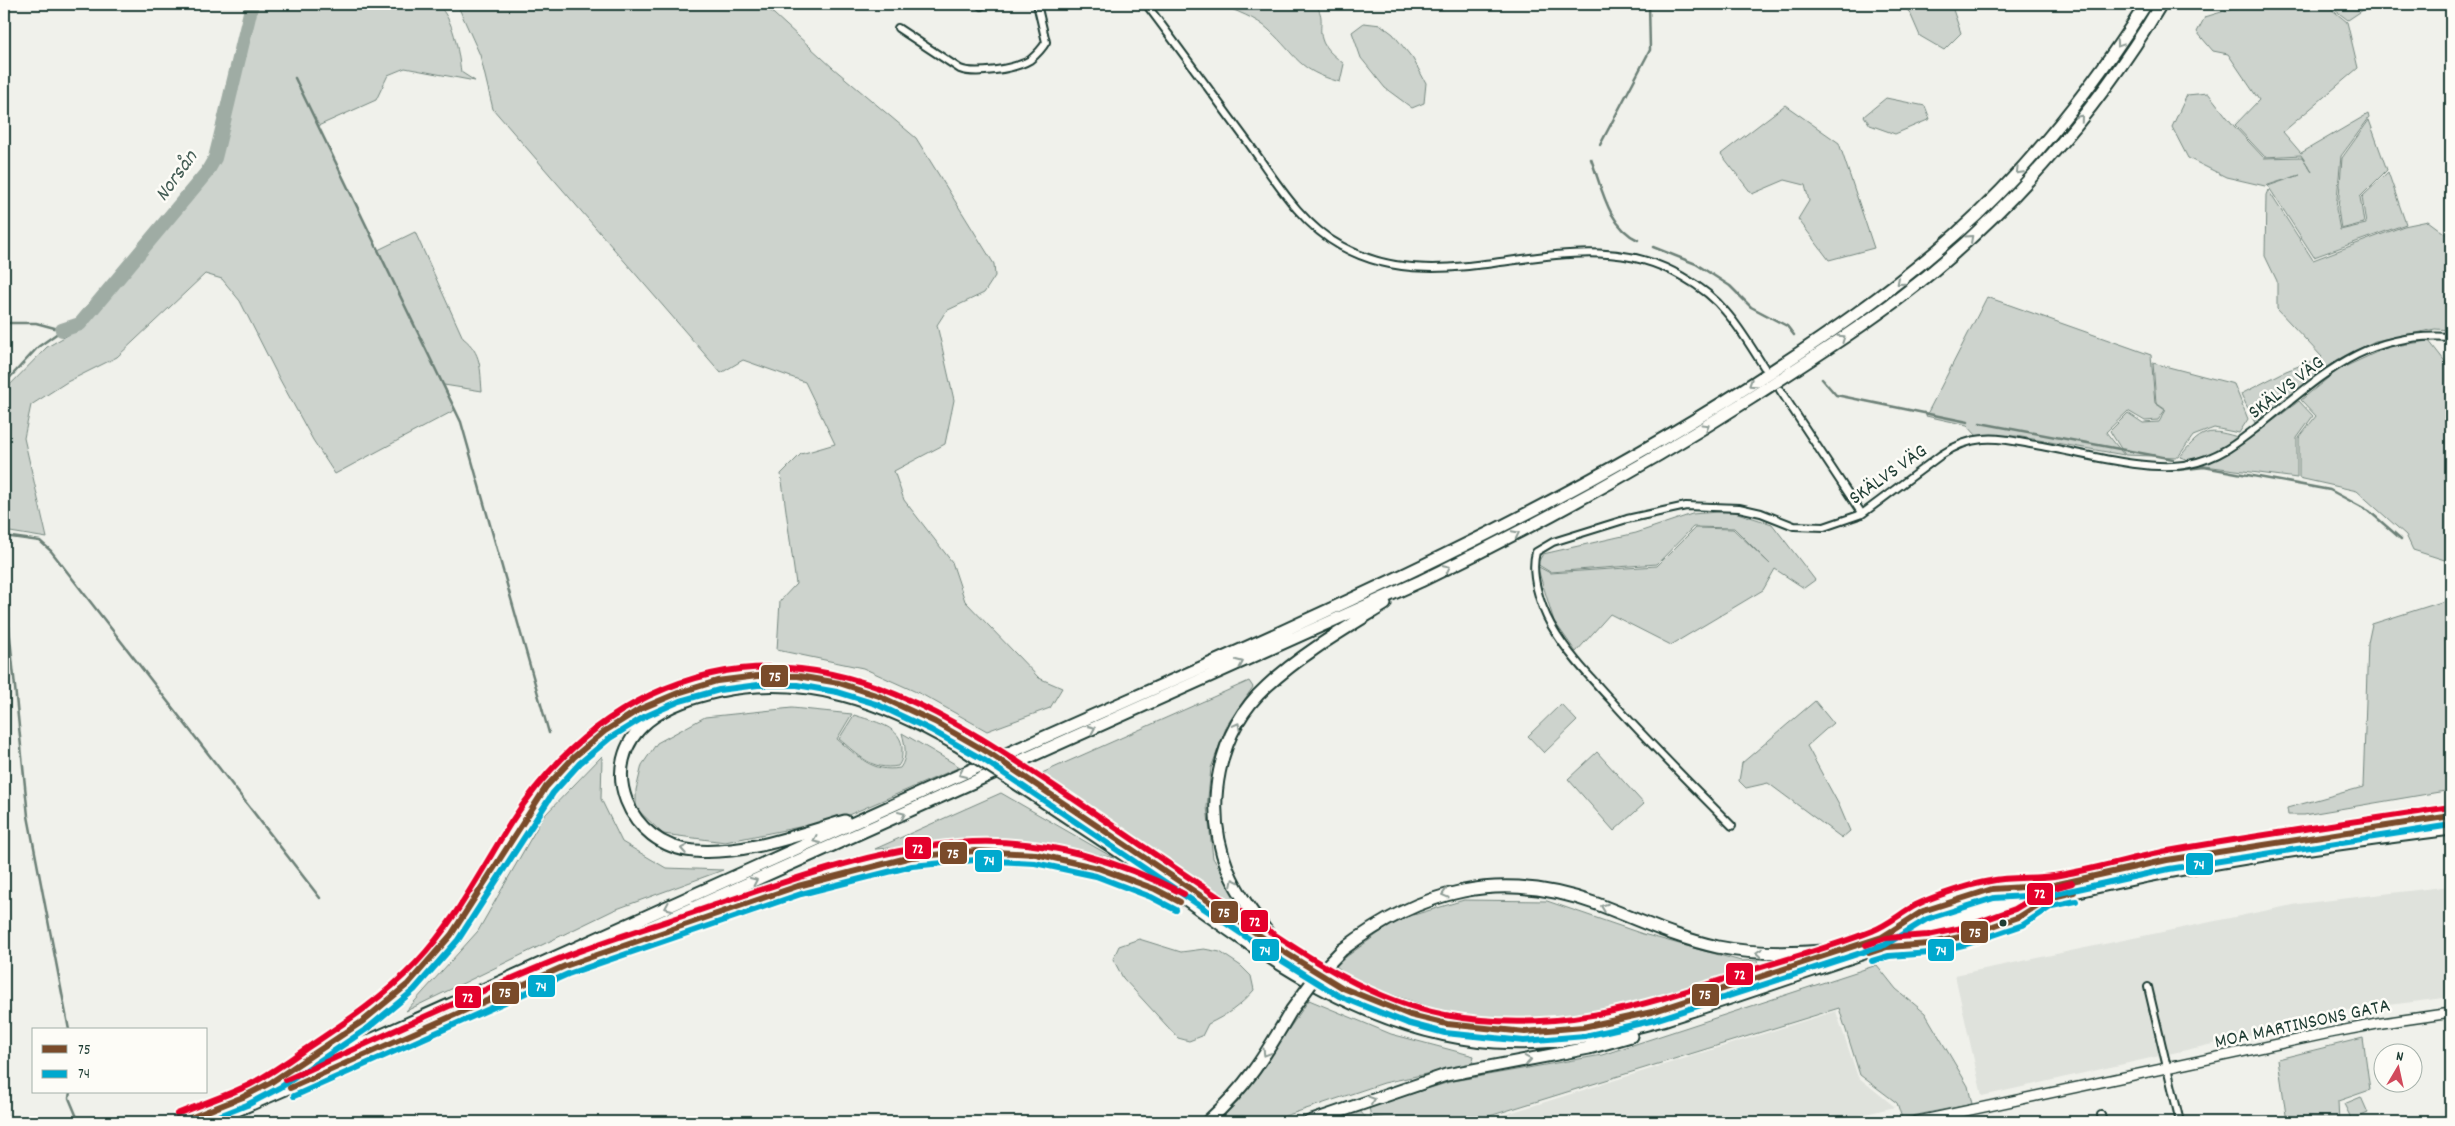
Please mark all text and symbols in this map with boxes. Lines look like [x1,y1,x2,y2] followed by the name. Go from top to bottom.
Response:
[2116,39,2125,48] one-way arrow
[2074,115,2082,124] one-way arrow
[149,144,207,208] water label: Norsån
[2016,166,2025,175] one-way arrow
[1964,235,1973,244] one-way arrow
[1897,277,1906,285] one-way arrow
[1836,335,1846,344] one-way arrow
[2243,350,2331,427] street label: SKÄLVS VÄG
[1748,378,1757,387] one-way arrow
[1701,423,1710,433] one-way arrow
[1844,438,1933,513] street label: SKÄLVS VÄG
[1511,530,1520,540] one-way arrow
[1442,564,1451,575] one-way arrow
[1235,658,1244,669] one-way arrow
[760,664,789,688] line badge: 75
[769,668,781,688] text: 75
[1231,722,1241,731] one-way arrow
[1087,725,1096,735] one-way arrow
[958,768,967,779] one-way arrow
[897,810,906,821] one-way arrow
[812,834,821,845] one-way arrow
[904,836,932,860] line badge: 72
[912,840,924,860] text: 72
[939,841,968,865] line badge: 75
[679,845,688,855] one-way arrow
[947,845,959,865] text: 75
[974,849,1003,873] line badge: 74
[983,852,995,872] text: 74
[2185,852,2214,876] line badge: 74
[2193,856,2205,876] text: 74
[748,878,757,888] one-way arrow
[1230,878,1240,887] one-way arrow
[2026,882,2054,906] line badge: 72
[2034,885,2046,905] text: 72
[1441,888,1450,899] one-way arrow
[664,900,673,911] one-way arrow
[1210,900,1239,924] line badge: 75
[1600,903,1609,913] one-way arrow
[1218,904,1230,924] text: 75
[1240,909,1269,933] line badge: 72
[1249,913,1261,933] text: 72
[1998,918,2008,928] unlabelled marker
[1960,920,1989,944] line badge: 75
[1969,924,1981,944] text: 75
[1251,938,1280,962] line badge: 74
[1927,938,1955,962] line badge: 74
[1259,942,1271,962] text: 74
[1935,942,1947,962] text: 74
[1755,947,1763,958] one-way arrow
[1725,962,1754,986] line badge: 72
[1734,966,1746,986] text: 72
[527,974,556,998] line badge: 74
[535,978,547,998] text: 74
[491,981,520,1005] line badge: 75
[1691,983,1720,1007] line badge: 75
[499,984,511,1004] text: 75
[454,985,482,1009] line badge: 72
[1699,986,1711,1006] text: 75
[462,989,474,1009] text: 72
[2212,993,2393,1057] street label: MOA MARTINSONS GATA
[32,1028,208,1094] legend
[78,1040,91,1062] text: 75
[2372,1044,2422,1094] north arrow
[2395,1047,2405,1068] text: N
[1263,1048,1273,1057] one-way arrow
[1524,1055,1533,1065] one-way arrow
[78,1064,90,1086] text: 74
[1367,1096,1375,1106] one-way arrow

